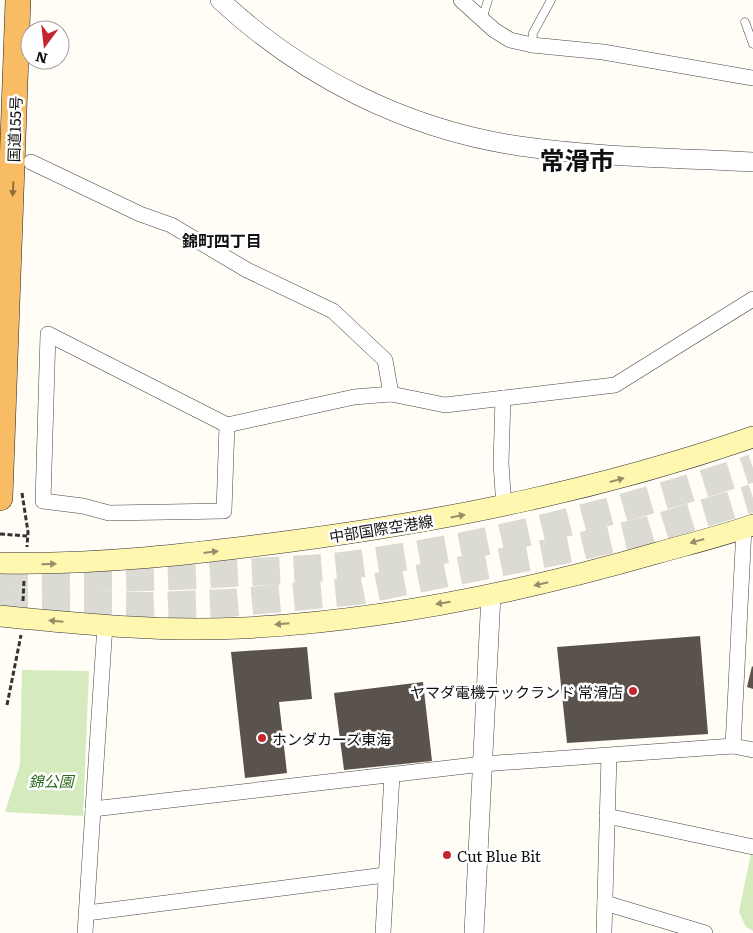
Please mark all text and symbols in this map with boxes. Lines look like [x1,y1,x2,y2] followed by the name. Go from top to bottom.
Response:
[20,20,70,70] north arrow
[33,47,50,70] text: N
[1,95,27,163] street label: 国道155号
[539,141,615,178] district label: 常滑市
[8,181,16,197] one-way arrow
[182,228,262,252] district label: 錦町四丁目
[609,475,624,483] one-way arrow
[327,508,435,548] street label: 中部国際空港線
[450,511,466,519] one-way arrow
[690,538,705,546] one-way arrow
[203,548,219,556] one-way arrow
[41,559,57,567] one-way arrow
[533,580,548,588] one-way arrow
[434,600,450,608] one-way arrow
[48,617,64,625] one-way arrow
[273,621,289,629] one-way arrow
[410,680,623,703] place label: ヤマダ電機テックランド 常滑店
[627,685,639,697] marker: ヤマダ電機テックランド 常滑店
[272,727,391,750] place label: ホンダカーズ東海
[256,732,268,744] marker: ホンダカーズ東海
[28,769,75,792] park label: 錦公園
[457,844,541,867] place label: Cut Blue Bit
[441,849,453,861] marker: Cut Blue Bit

